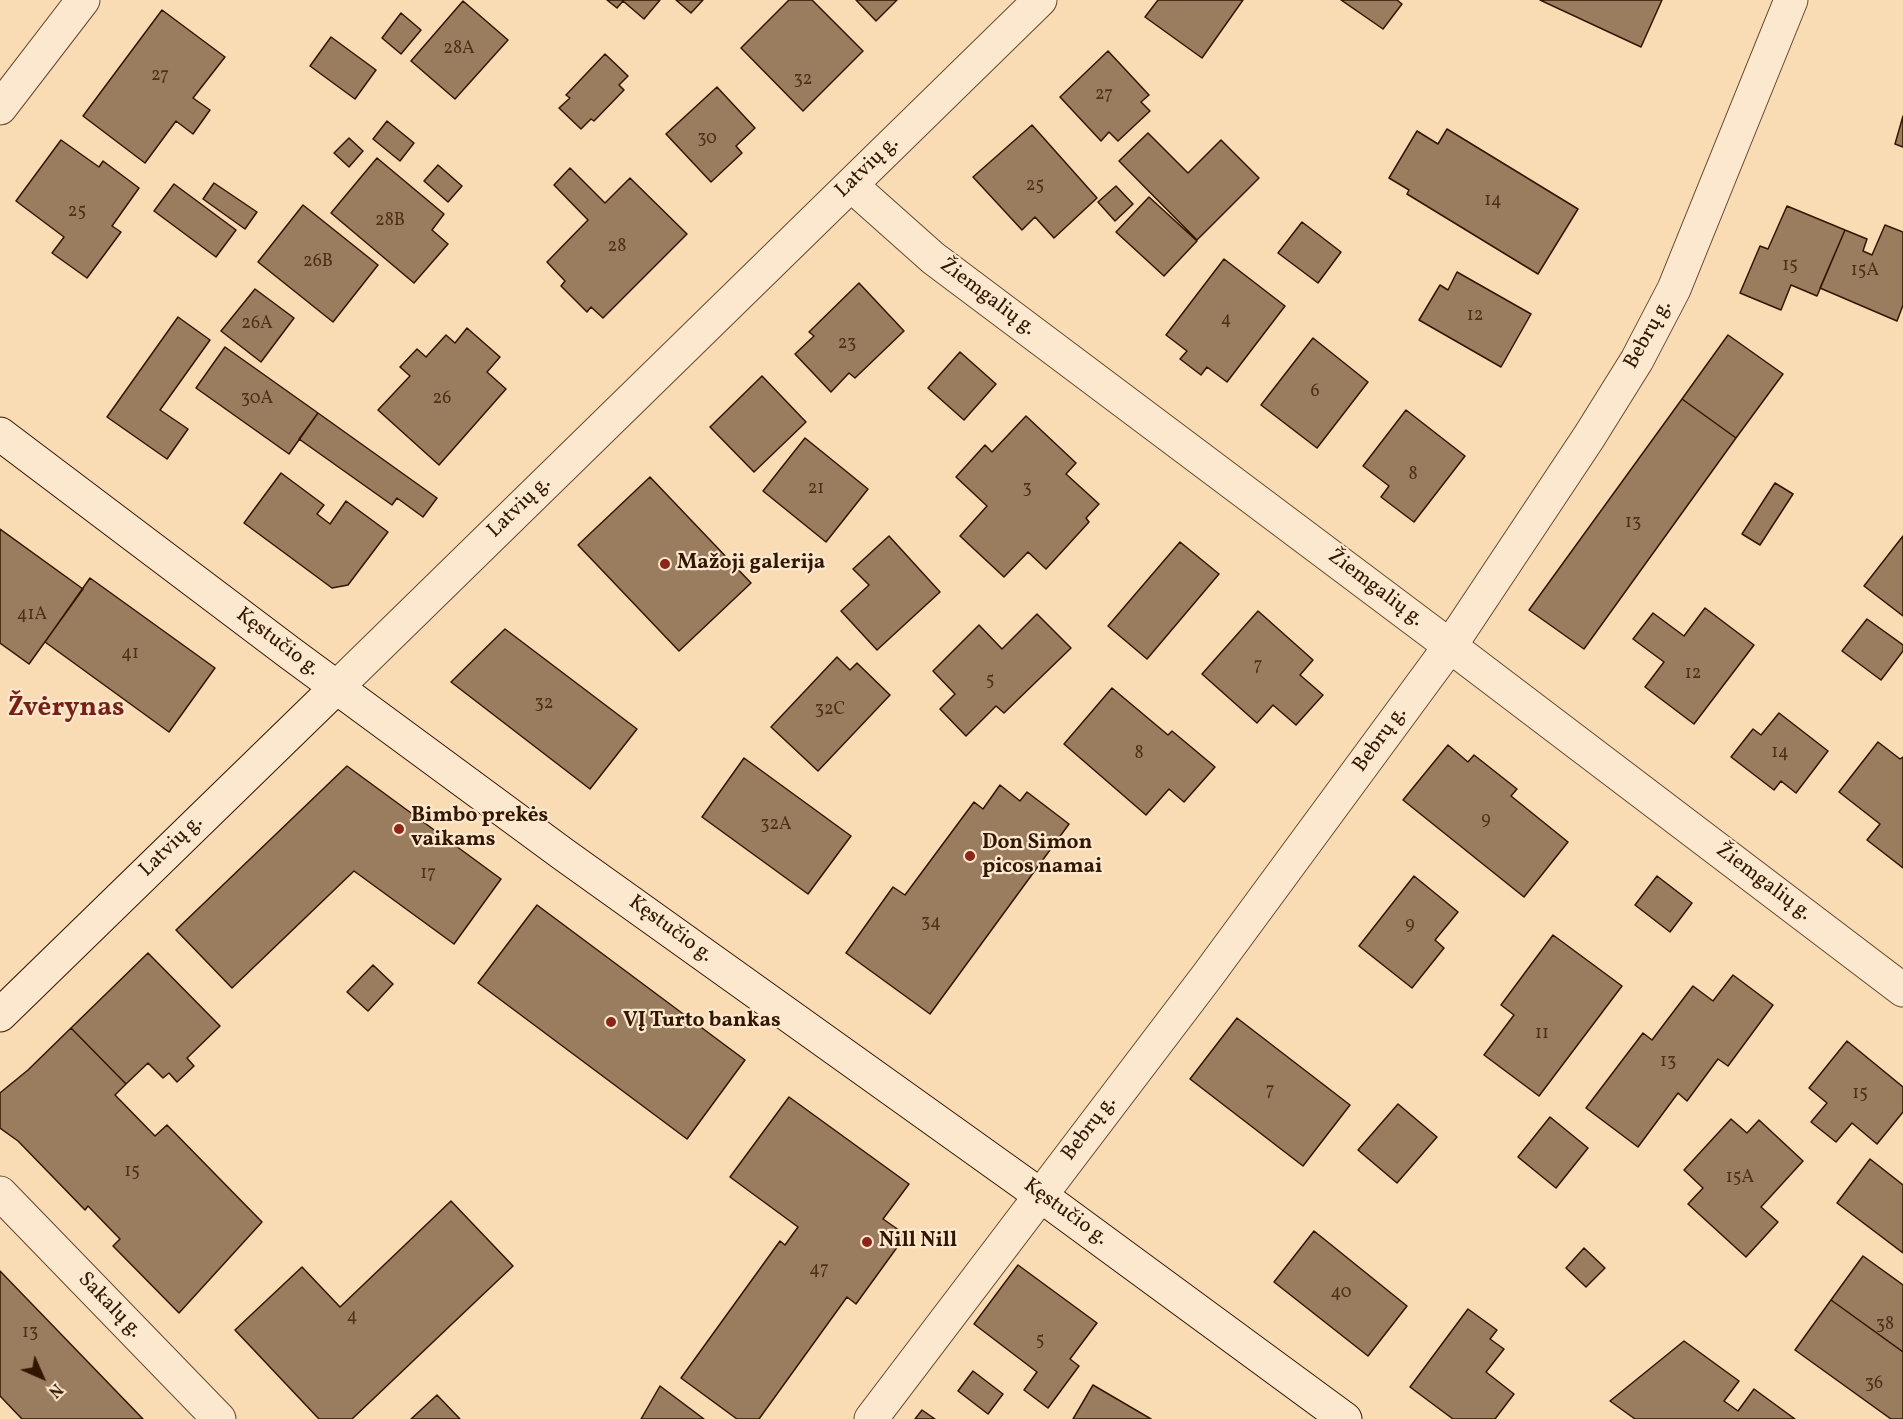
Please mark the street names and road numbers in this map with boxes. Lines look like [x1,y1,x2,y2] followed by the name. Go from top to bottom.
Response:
[831,132,905,204] street label: Latvių g.
[934,254,1040,342] street label: Žiemgalių g.
[1620,296,1678,374] street label: Bebrų g.
[483,472,557,544] street label: Latvių g.
[1322,545,1428,633] street label: Žiemgalių g.
[230,603,324,683] street label: Kęstučio g.
[1349,702,1413,778] street label: Bebrų g.
[135,811,209,883] street label: Latvių g.
[1710,839,1816,927] street label: Žiemgalių g.
[623,891,717,969] street label: Kęstučio g.
[1057,1091,1123,1167] street label: Bebrų g.
[1018,1174,1112,1252] street label: Kęstučio g.
[71,1268,147,1344] street label: Sakalų g.

